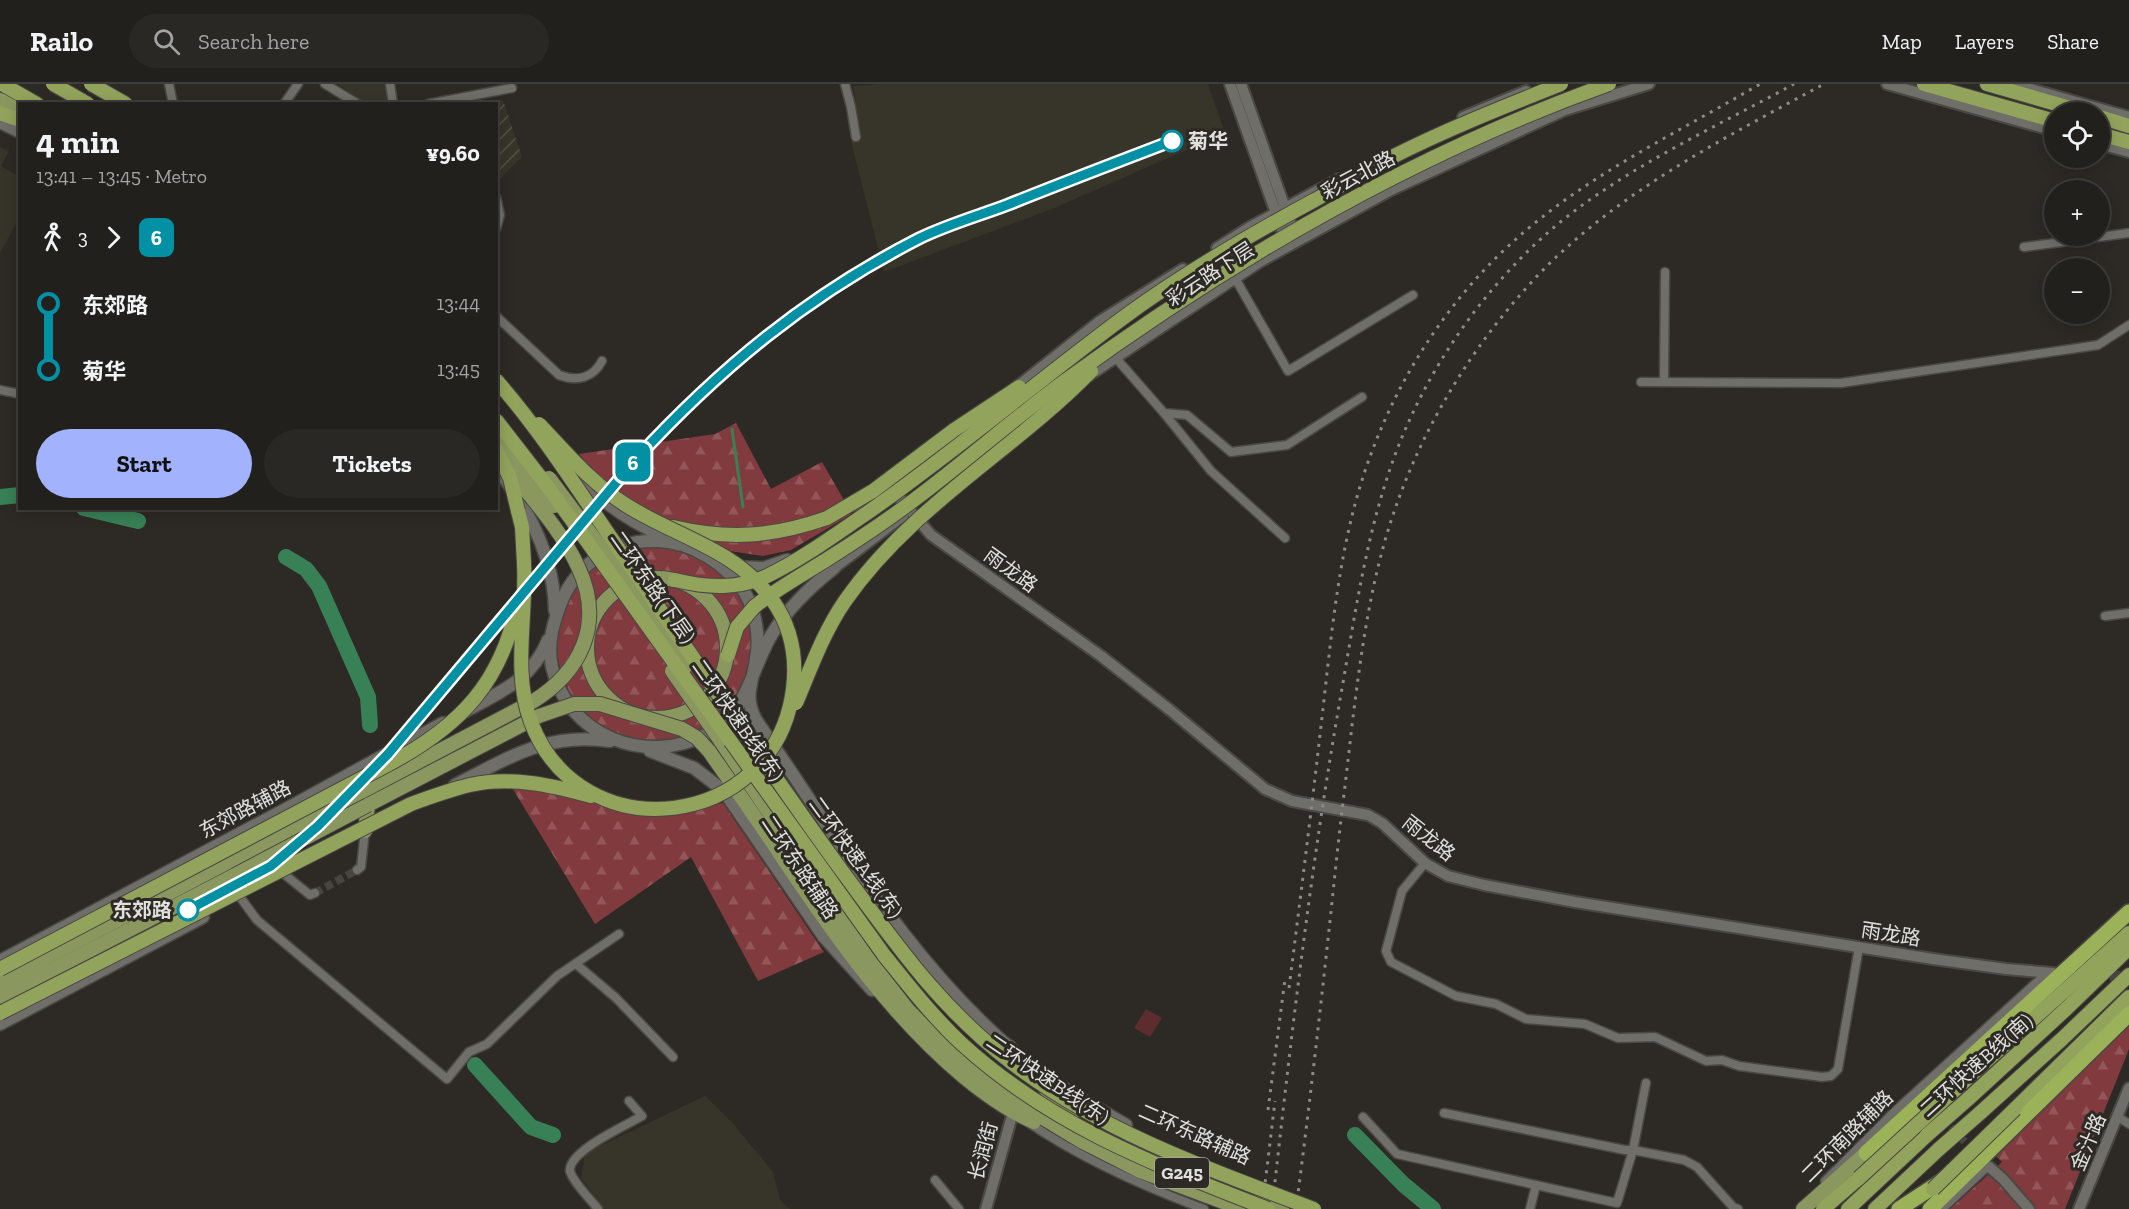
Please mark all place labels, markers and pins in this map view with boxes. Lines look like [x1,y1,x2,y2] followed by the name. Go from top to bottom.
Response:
[1188,129,1228,153] place label: 菊华
[1161,130,1183,152] marker: 菊华
[112,898,172,922] place label: 东郊路
[177,899,199,921] marker: 东郊路

